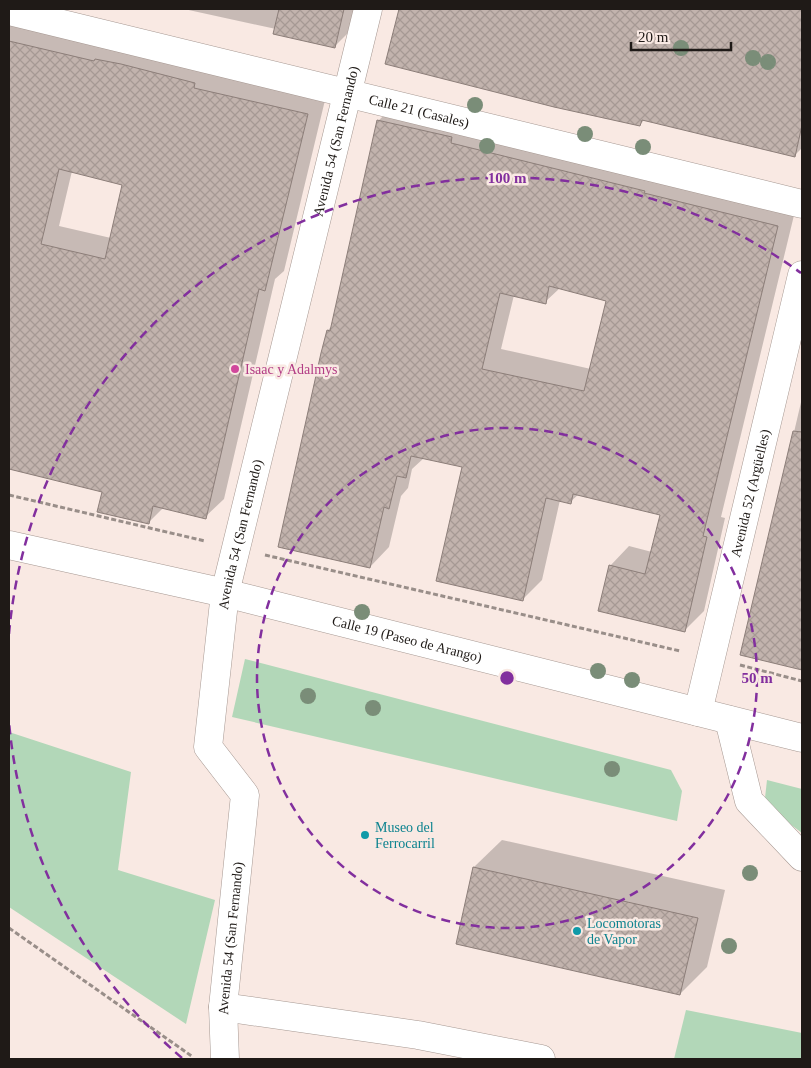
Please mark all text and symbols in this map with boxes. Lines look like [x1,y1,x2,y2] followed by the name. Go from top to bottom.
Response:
[631,20,731,52] scale bar
[638,29,669,45] text: 20 m
[311,64,363,218] street label: Avenida 54 (San Fernando)
[367,92,471,132] street label: Calle 21 (Casales)
[488,170,527,186] text: 100 m
[245,362,338,377] place label: Isaac y Adalmys
[229,363,241,375] marker: Isaac y Adalmys
[728,427,774,559] street label: Avenida 52 (Argüelles)
[216,458,266,611] street label: Avenida 54 (San Fernando)
[330,613,484,666] street label: Calle 19 (Paseo de Arango)
[498,669,516,687] centre of rings
[741,670,773,686] text: 50 m
[375,820,435,851] place label: Museo del Ferrocarril
[359,829,371,841] marker: Museo del Ferrocarril
[216,861,247,1015] street label: Avenida 54 (San Fernando)
[587,916,661,947] place label: Locomotoras de Vapor
[571,925,583,937] marker: Locomotoras de Vapor

